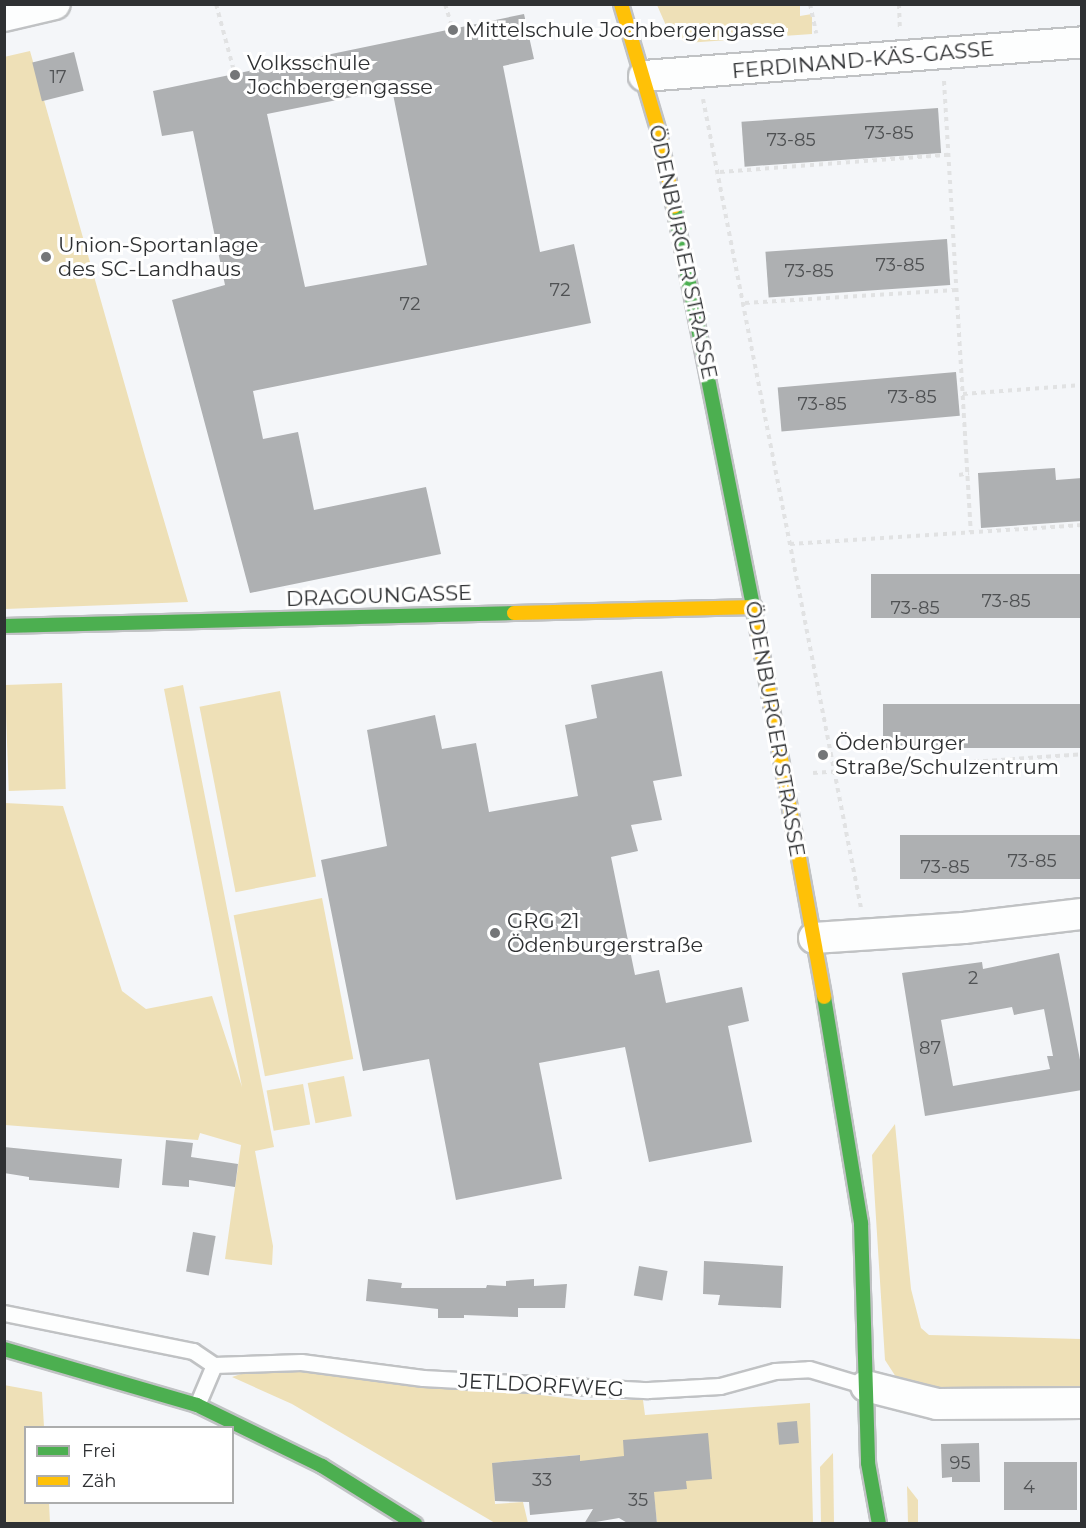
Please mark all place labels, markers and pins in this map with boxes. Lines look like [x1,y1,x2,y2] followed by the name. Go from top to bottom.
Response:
[465,17,785,43] place label: Mittelschule Jochbergengasse
[446,23,460,37] marker: Mittelschule Jochbergengasse
[247,50,433,100] place label: Volksschule Jochbergengasse
[228,68,242,82] marker: Volksschule Jochbergengasse
[58,232,258,282] place label: Union-Sportanlage des SC-Landhaus
[39,250,53,264] marker: Union-Sportanlage des SC-Landhaus
[835,730,1059,780] place label: Ödenburger Straße/Schulzentrum
[816,748,830,762] marker: Ödenburger Straße/Schulzentrum
[507,908,703,958] place label: GRG 21 Ödenburgerstraße
[488,926,502,940] marker: GRG 21 Ödenburgerstraße

